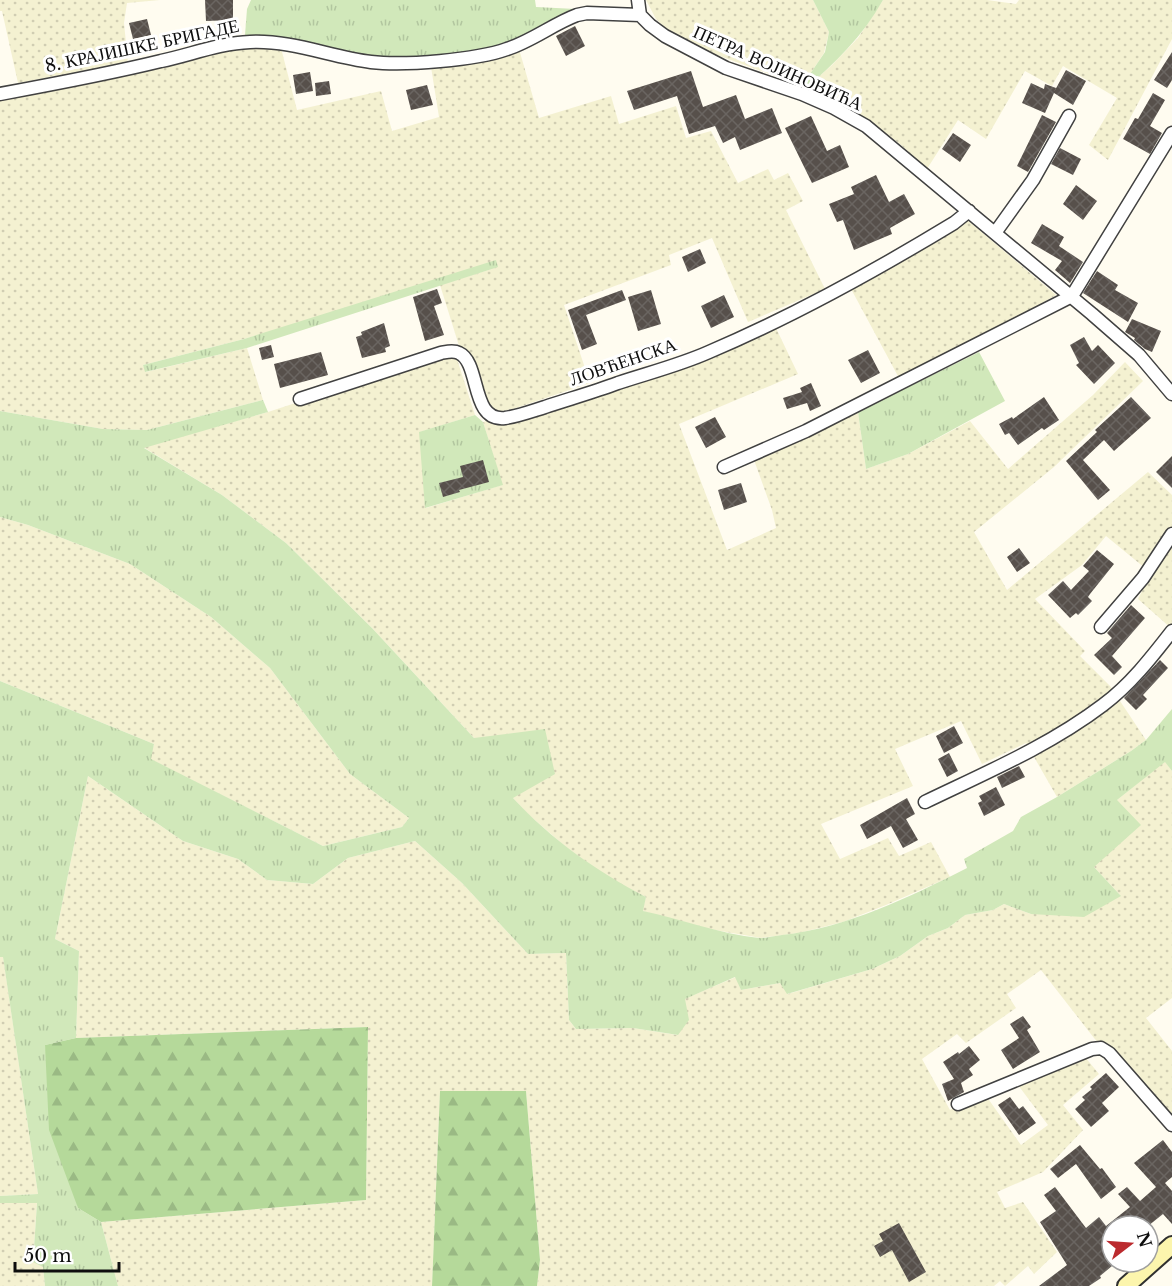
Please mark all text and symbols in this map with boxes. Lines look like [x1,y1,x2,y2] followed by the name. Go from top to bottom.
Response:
[43,15,241,77] street label: 8. КРАЈИШКЕ БРИГАДЕ
[690,21,866,115] street label: ПЕТРА ВОЈИНОВИЋА
[567,333,679,391] street label: ЛОВЋЕНСКА
[1100,1214,1160,1274] north arrow
[1133,1229,1156,1250] text: N
[15,1235,118,1273] scale bar
[24,1245,72,1267] text: 50 m

